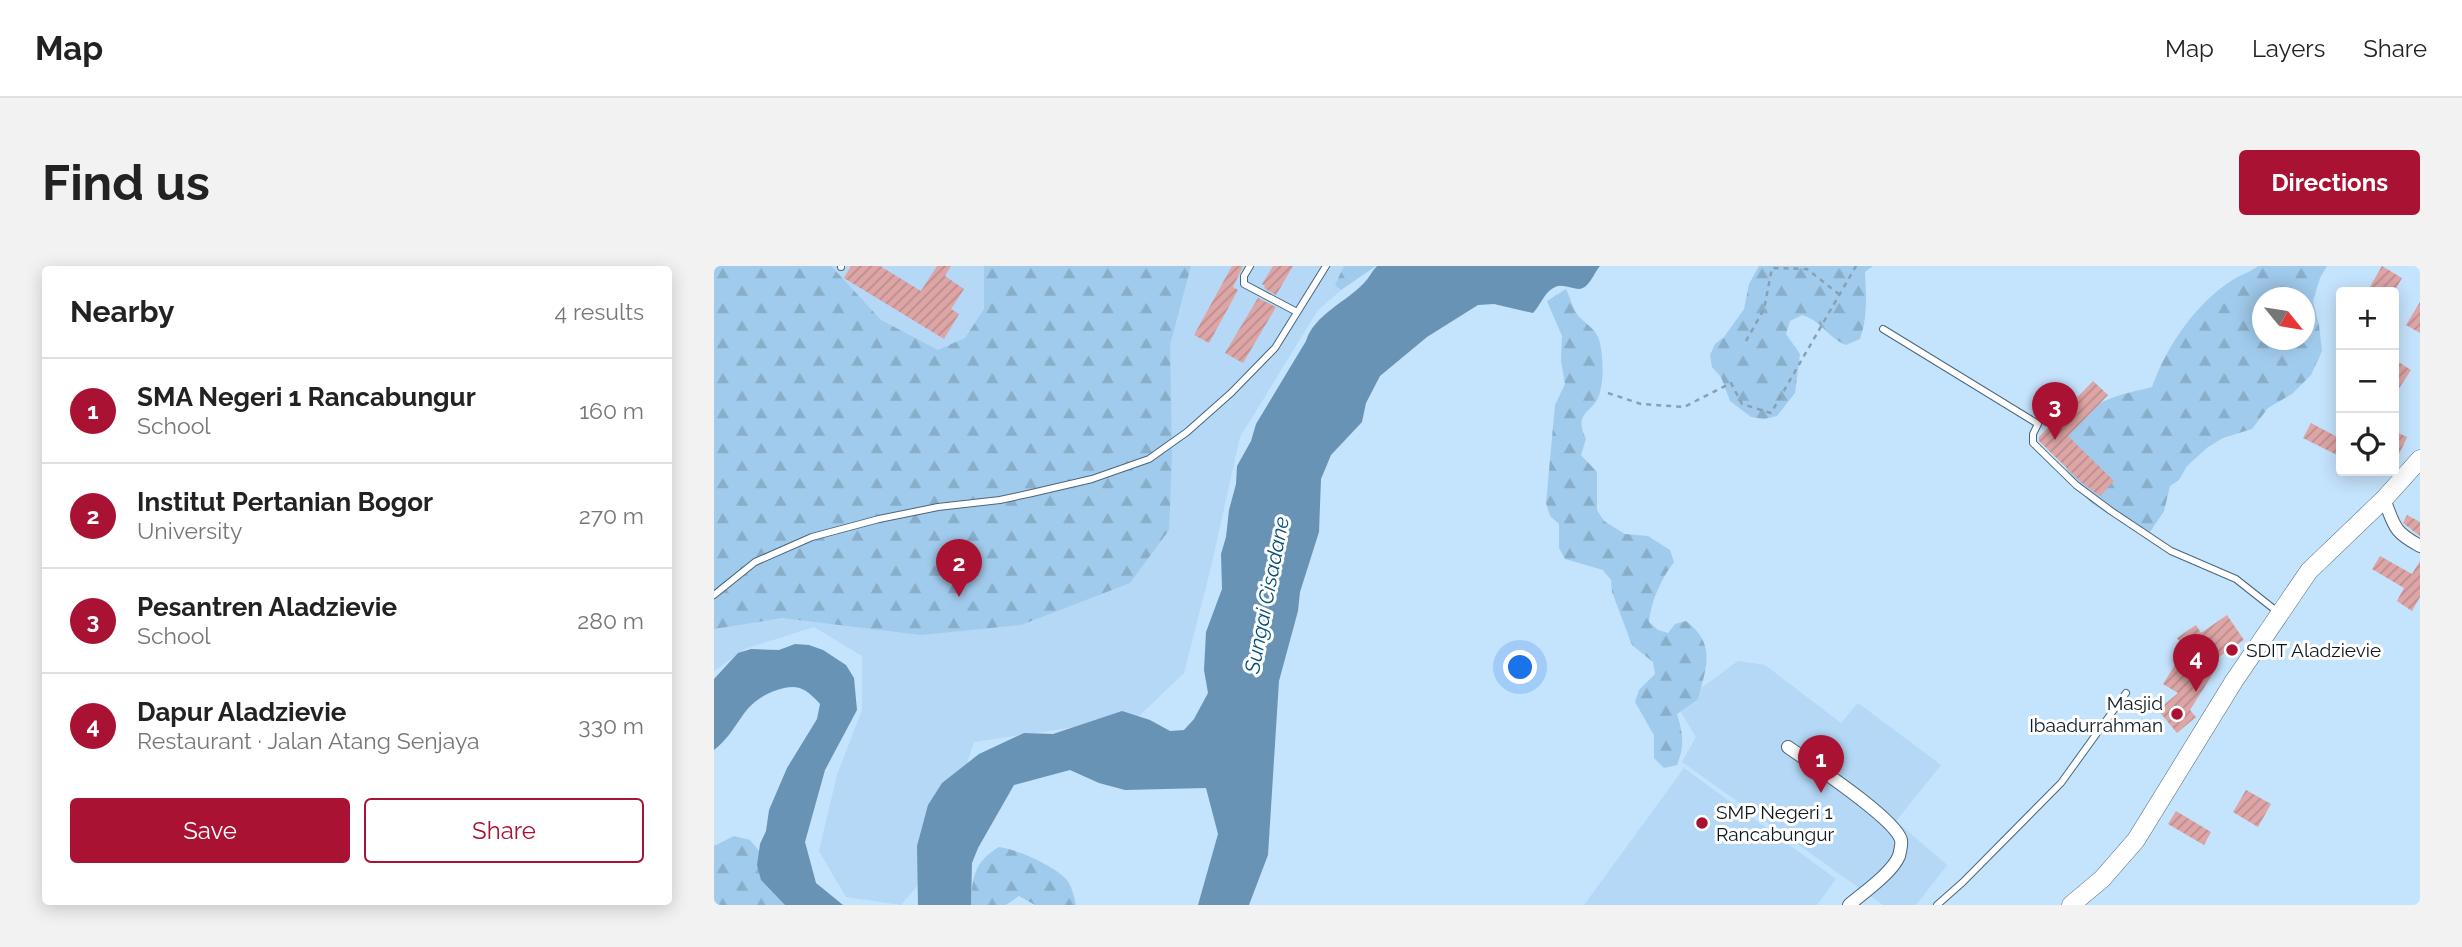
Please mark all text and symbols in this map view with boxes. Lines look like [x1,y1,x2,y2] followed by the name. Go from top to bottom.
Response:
[35,29,103,68] text: Map
[2165,34,2214,63] text: Map
[2252,34,2325,63] text: Layers
[2363,34,2427,63] text: Share
[2239,150,2420,215] button: Directions
[42,154,210,211] text: Find us
[2252,287,2315,350] north arrow
[2336,287,2399,476] map controls
[2336,287,2399,350] button: +
[70,294,174,329] text: Nearby
[555,298,644,325] text: 4 results
[2336,350,2399,413] button: −
[137,382,476,412] text: SMA Negeri 1 Rancabungur
[2032,382,2078,440] pin: 3
[87,397,99,424] text: 1
[579,397,644,424] text: 160 m
[137,412,211,439] text: School
[2336,413,2399,476] button: locate
[137,487,433,517] text: Institut Pertanian Bogor
[87,502,99,529] text: 2
[579,502,644,529] text: 270 m
[1239,514,1294,676] water label: Sungai Cisadane
[137,517,242,544] text: University
[936,539,982,597] pin: 2
[137,592,397,622] text: Pesantren Aladzievie
[87,607,99,634] text: 3
[577,607,644,634] text: 280 m
[137,622,211,649] text: School
[2173,634,2219,692] pin: 4
[2246,639,2381,661] place label: SDIT Aladzievie
[2224,642,2240,658] marker: SDIT Aladzievie
[1503,650,1537,684] your location
[2029,692,2163,736] place label: Masjid Ibaadurrahman
[137,697,346,727] text: Dapur Aladzievie
[2169,706,2185,722] marker: Masjid Ibaadurrahman
[86,712,100,739] text: 4
[578,712,644,739] text: 330 m
[137,727,480,754] text: Restaurant · Jalan Atang Senjaya
[1798,735,1844,793] pin: 1
[70,798,350,863] button: Save
[364,798,644,863] button: Share
[1716,801,1835,845] place label: SMP Negeri 1 Rancabungur
[1694,815,1710,831] marker: SMP Negeri 1 Rancabungur

